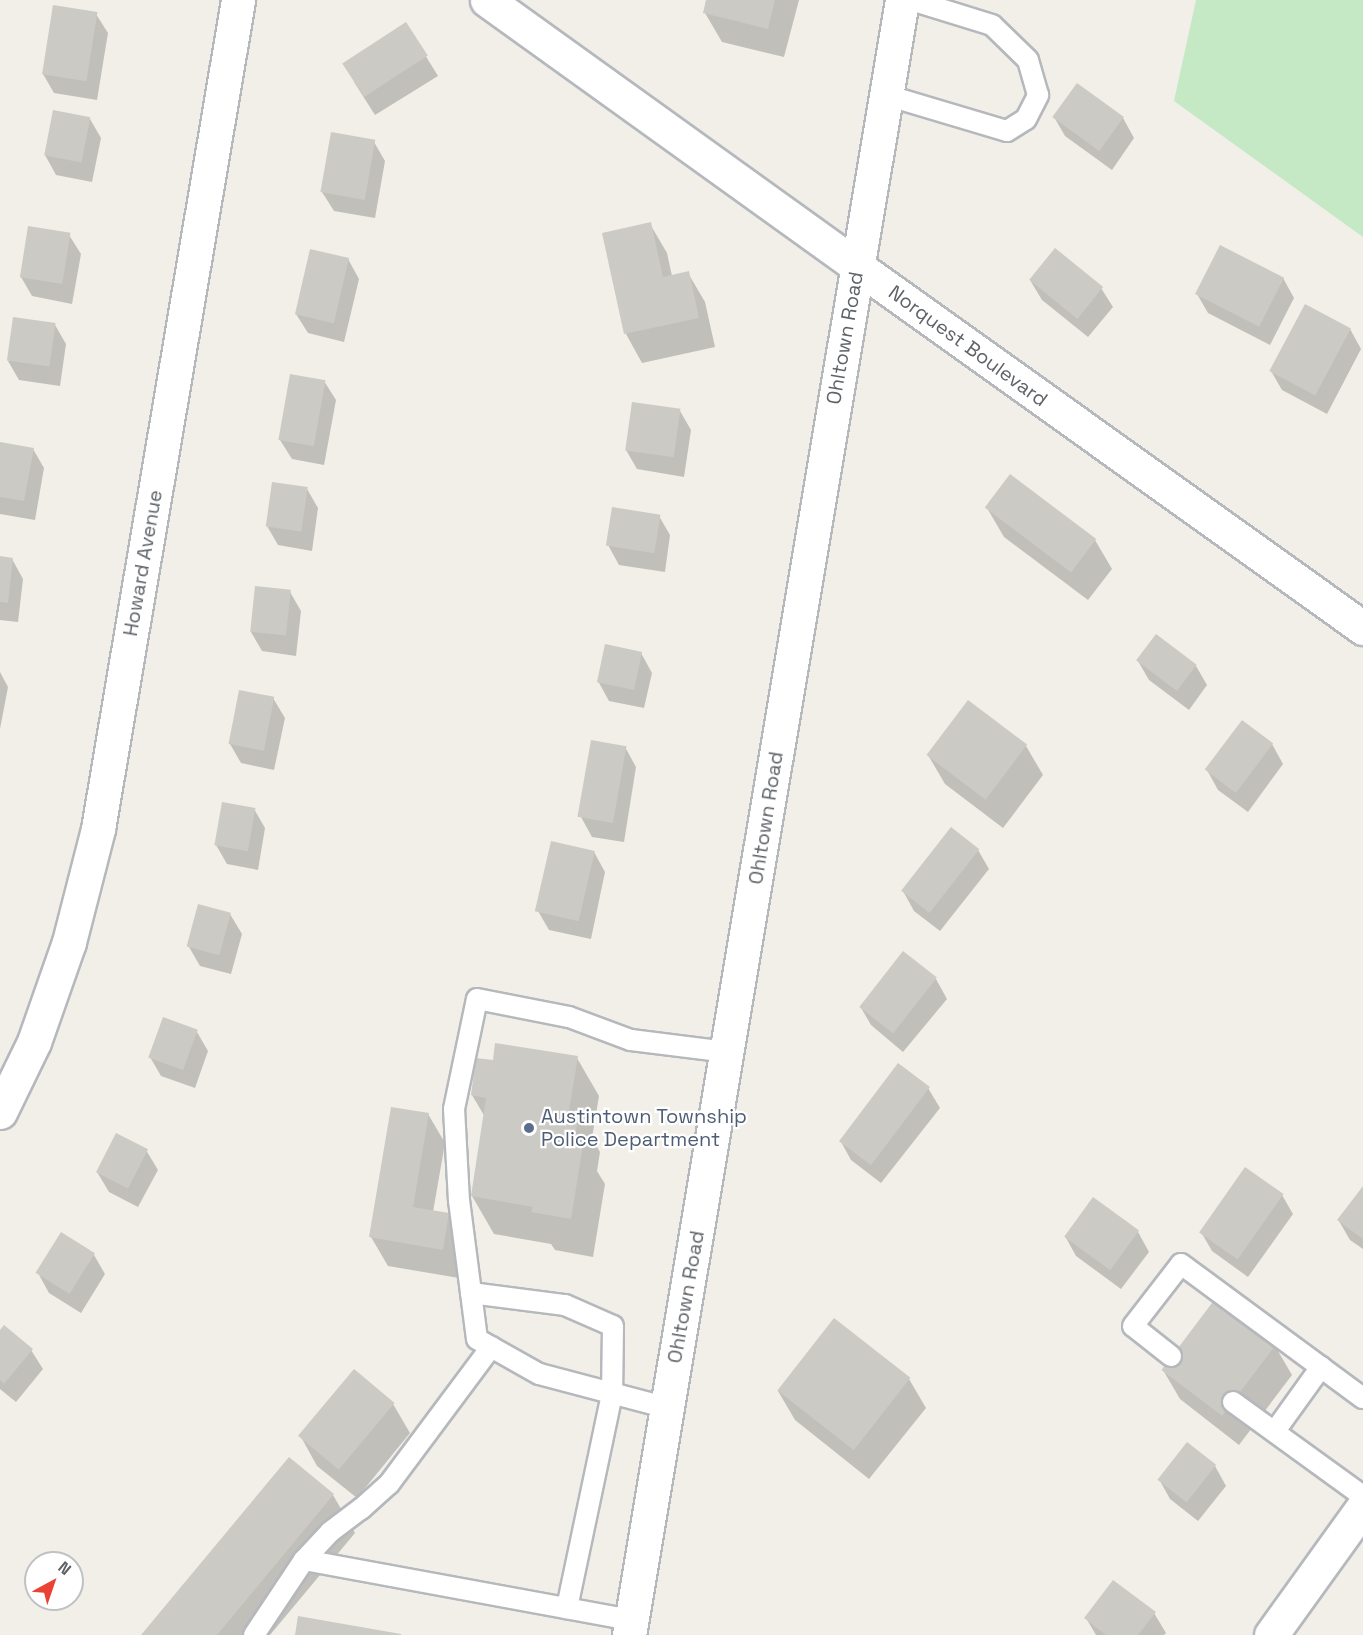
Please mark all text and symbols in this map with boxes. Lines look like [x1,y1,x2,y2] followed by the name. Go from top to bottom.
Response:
[822,270,868,406] street label: Ohltown Road
[884,280,1052,412] street label: Norquest Boulevard
[118,488,168,638] street label: Howard Avenue
[744,750,788,886] street label: Ohltown Road
[541,1104,747,1151] place label: Austintown Township Police Department
[522,1121,536,1135] marker: Austintown Township Police Department
[663,1229,709,1365] street label: Ohltown Road
[24,1551,84,1611] north arrow
[54,1557,75,1580] text: N

